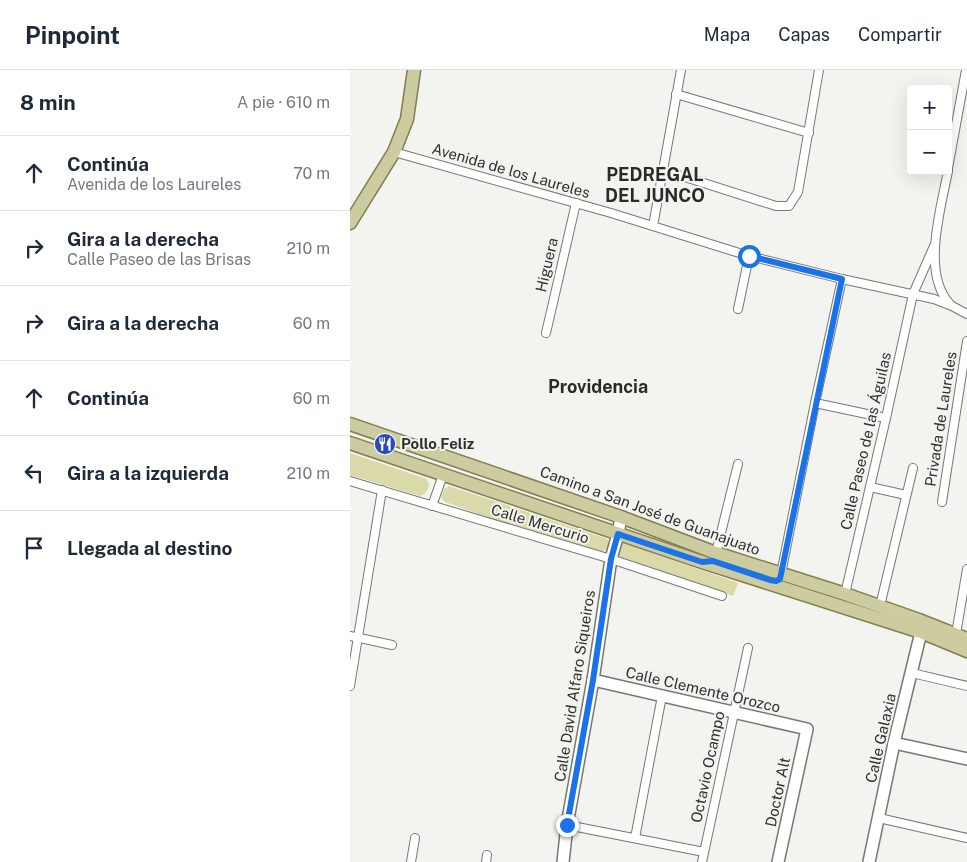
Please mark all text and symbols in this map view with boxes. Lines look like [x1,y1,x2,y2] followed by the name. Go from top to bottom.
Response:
[25,21,120,49] text: Pinpoint
[704,24,750,45] text: Mapa
[778,24,830,45] text: Capas
[858,24,942,45] text: Compartir
[907,85,952,175] map controls
[907,85,952,130] button: +
[20,90,76,115] text: 8 min
[237,93,330,112] text: A pie · 610 m
[907,130,952,175] button: −
[430,140,592,201] street label: Avenida de los Laureles
[67,153,149,175] text: Continúa
[20,159,48,187] icon: ahead
[293,164,330,183] text: 70 m
[605,164,705,206] district label: PEDREGAL DEL JUNCO
[67,175,241,194] text: Avenida de los Laureles
[67,228,219,250] text: Gira a la derecha
[20,234,48,262] icon: right
[532,236,561,294] street label: Higuera
[286,239,330,258] text: 210 m
[738,245,761,268] route start
[67,250,251,269] text: Calle Paseo de las Brisas
[20,309,48,337] icon: right
[67,312,219,334] text: Gira a la derecha
[293,314,330,333] text: 60 m
[837,350,894,531] street label: Calle Paseo de las Águilas
[921,350,960,488] street label: Privada de Laureles
[548,376,648,397] district label: Providencia
[20,384,48,412] icon: ahead
[67,387,149,409] text: Continúa
[293,389,330,408] text: 60 m
[373,432,397,456] restaurant icon: Pollo Feliz
[401,435,474,452] place label: Pollo Feliz
[20,459,48,487] icon: left
[67,462,229,484] text: Gira a la izquierda
[538,463,762,558] street label: Camino a San José de Guanajuato
[286,464,330,483] text: 210 m
[489,501,591,546] street label: Calle Mercurio
[20,534,48,562] icon: arrive
[67,537,232,559] text: Llegada al destino
[551,589,598,783] street label: Calle David Alfaro Siqueiros
[624,663,782,716] street label: Calle Clemente Orozco
[862,691,899,784] street label: Calle Galaxia
[687,710,728,824] street label: Octavio Ocampo
[762,755,793,828] street label: Doctor Alt
[556,814,579,837] route end

